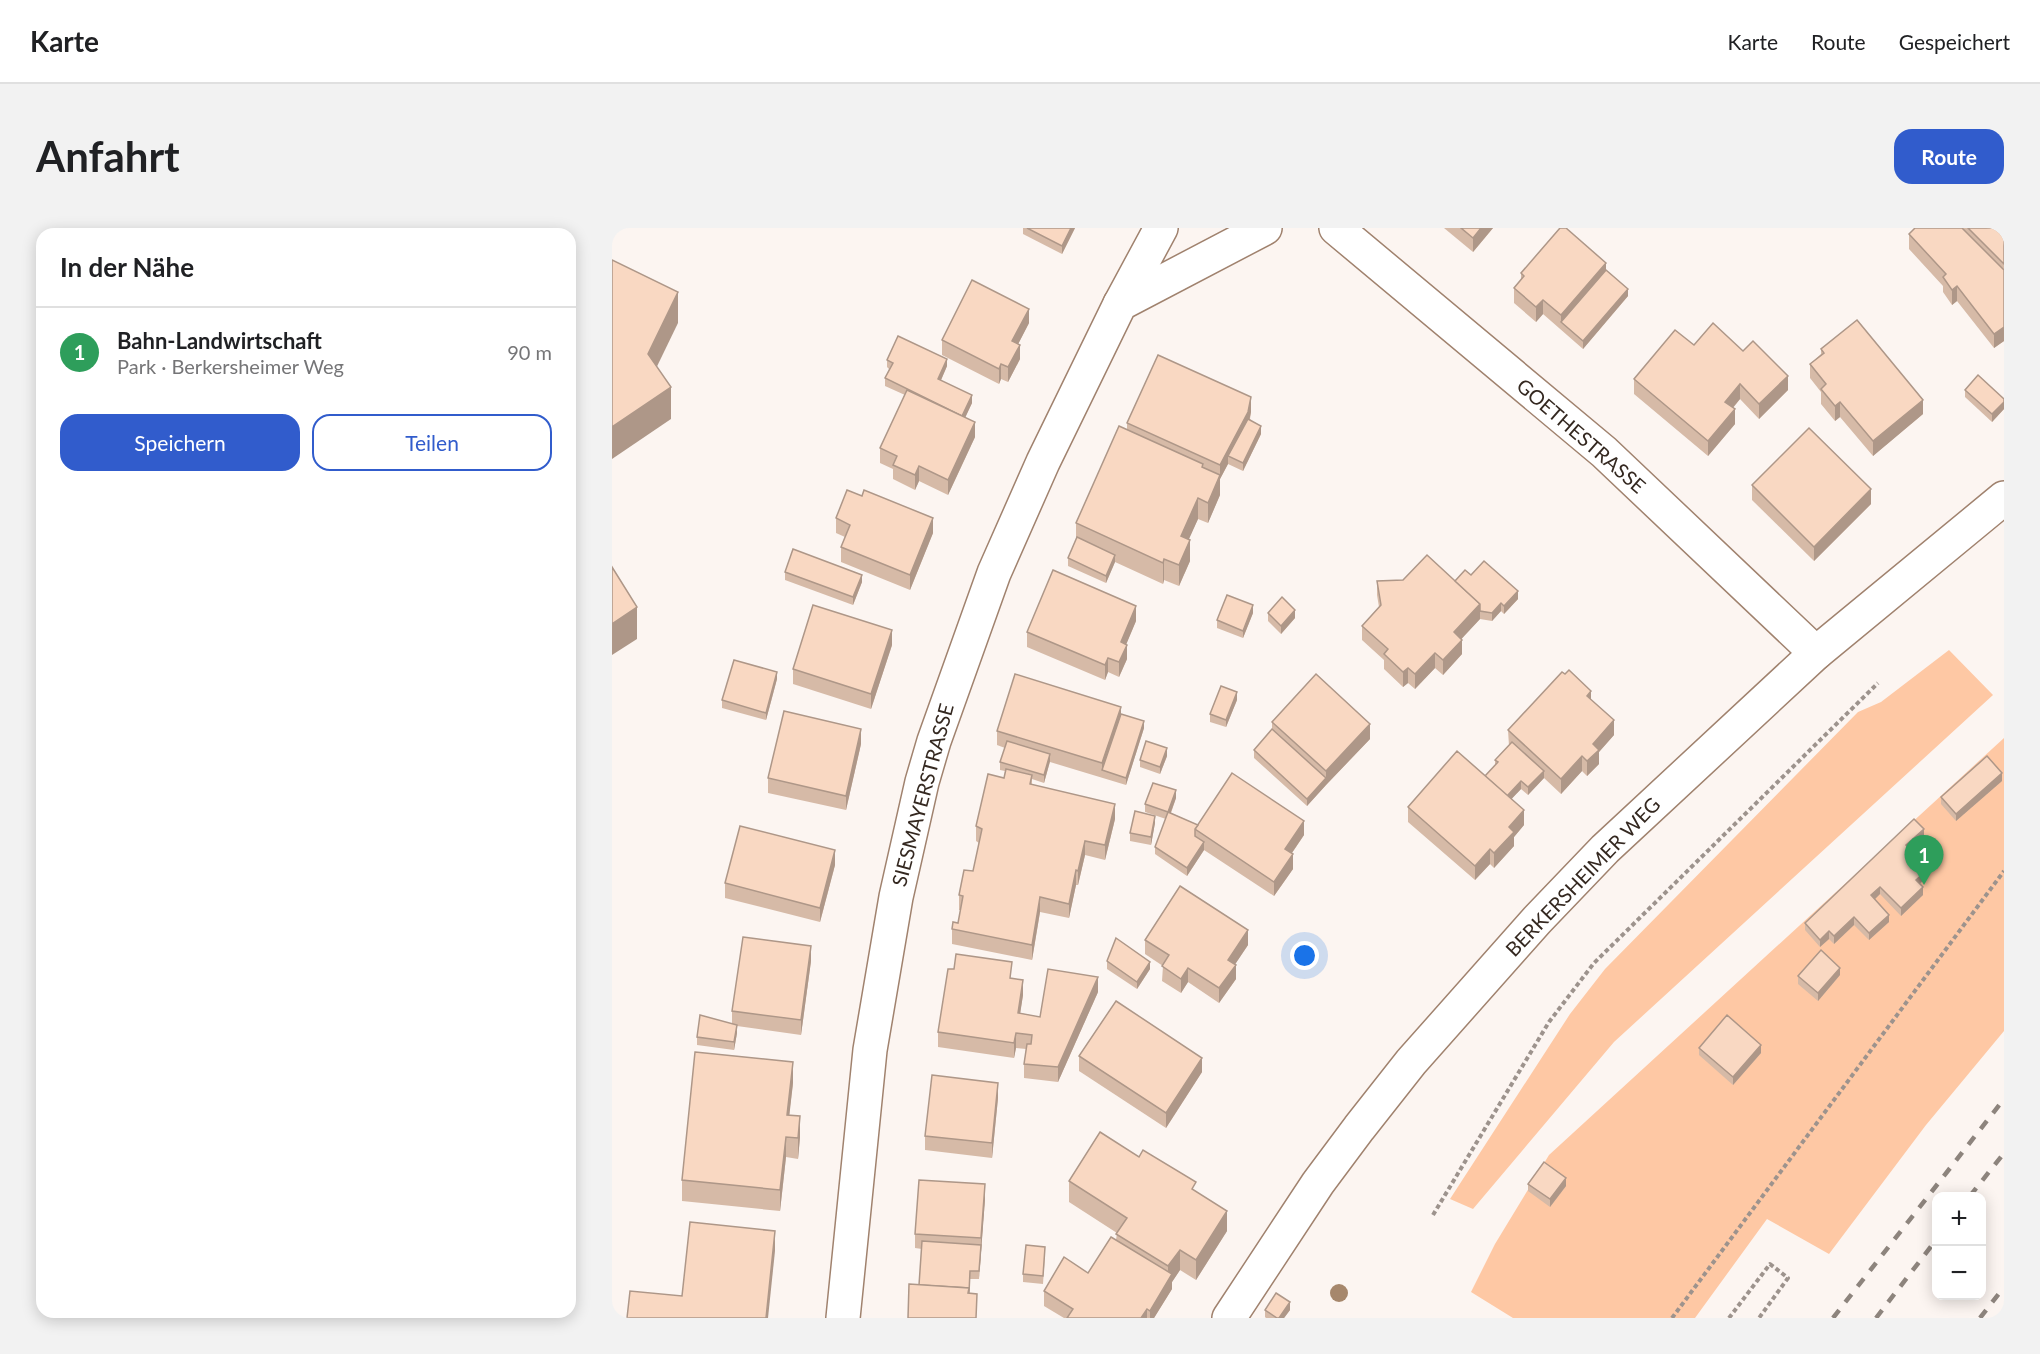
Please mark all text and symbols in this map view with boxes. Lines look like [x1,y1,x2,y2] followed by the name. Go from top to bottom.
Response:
[30,24,99,58] text: Karte
[1728,29,1778,54] text: Karte
[1811,29,1866,54] text: Route
[1899,29,2010,54] text: Gespeichert
[1894,129,2004,184] button: Route
[36,131,180,181] text: Anfahrt
[60,251,194,283] text: In der Nähe
[117,327,322,354] text: Bahn-Landwirtschaft
[74,340,85,364] text: 1
[507,340,552,364] text: 90 m
[117,354,344,378] text: Park · Berkersheimer Weg
[1512,373,1651,498] street label: GOETHESTRASSE
[60,414,300,471] button: Speichern
[312,414,552,471] button: Teilen
[886,701,958,889] street label: SIESMAYERSTRASSE
[1500,792,1664,961] street label: BERKERSHEIMER WEG
[1904,836,1944,885] pin: 1
[1290,941,1319,970] your location
[1932,1192,1986,1300] map controls
[1932,1192,1986,1246] button: +
[1932,1246,1986,1300] button: −

